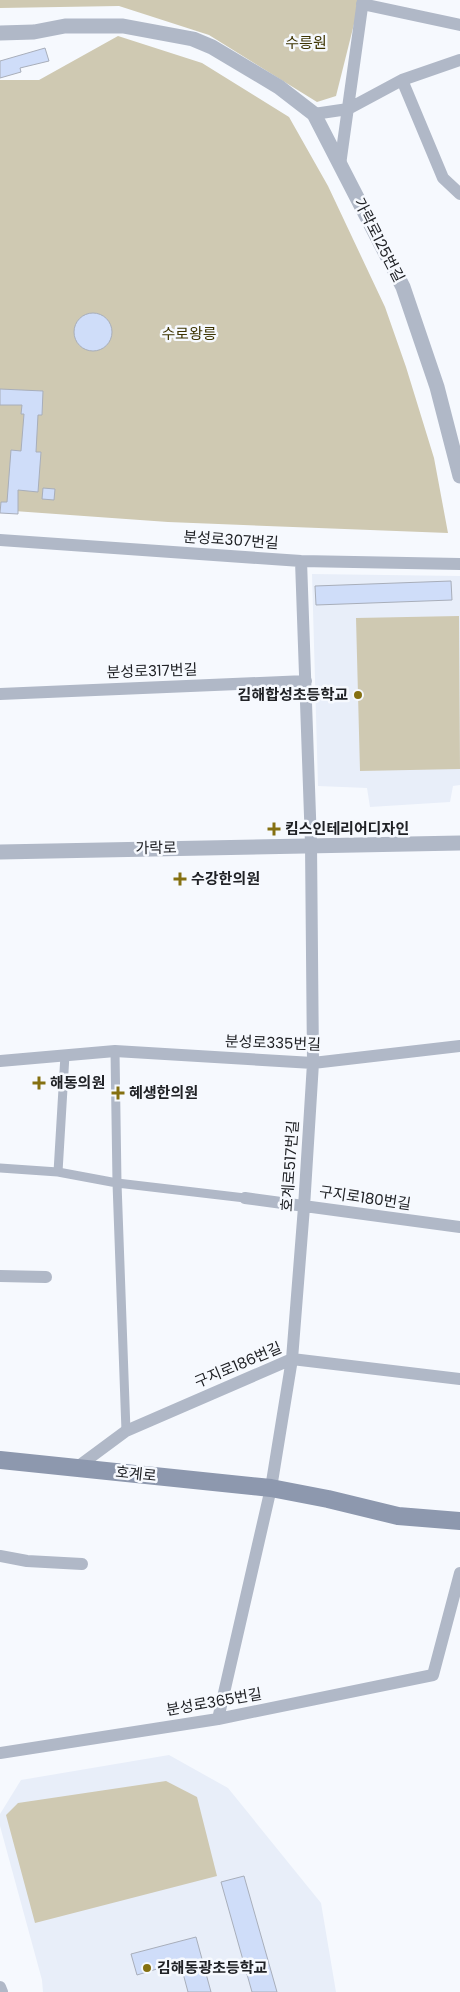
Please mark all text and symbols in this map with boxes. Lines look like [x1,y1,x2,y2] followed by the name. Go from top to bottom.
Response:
[285,32,327,53] park label: 수릉원
[349,194,410,285] street label: 가락로125번길
[161,323,217,344] park label: 수로왕릉
[183,526,279,553] street label: 분성로307번길
[106,658,198,683] street label: 분성로317번길
[238,684,348,705] place label: 김해합성초등학교
[352,689,364,701] marker: 김해합성초등학교
[285,818,409,839] place label: 킴스인테리어디자인
[267,822,281,836] marker: 킴스인테리어디자인
[135,837,177,858] street label: 가락로
[191,868,260,889] place label: 수강한의원
[173,872,187,886] marker: 수강한의원
[225,1030,321,1055] street label: 분성로335번길
[50,1072,105,1093] place label: 해동의원
[32,1076,46,1090] marker: 해동의원
[129,1082,198,1103] place label: 혜생한의원
[111,1086,125,1100] marker: 혜생한의원
[276,1120,303,1212] street label: 호계로517번길
[318,1181,412,1214] street label: 구지로180번길
[191,1337,285,1392] street label: 구지로186번길
[114,1461,158,1486] street label: 호계로
[164,1683,263,1720] street label: 분성로365번길
[157,1957,268,1978] place label: 김해동광초등학교
[141,1962,153,1974] marker: 김해동광초등학교

